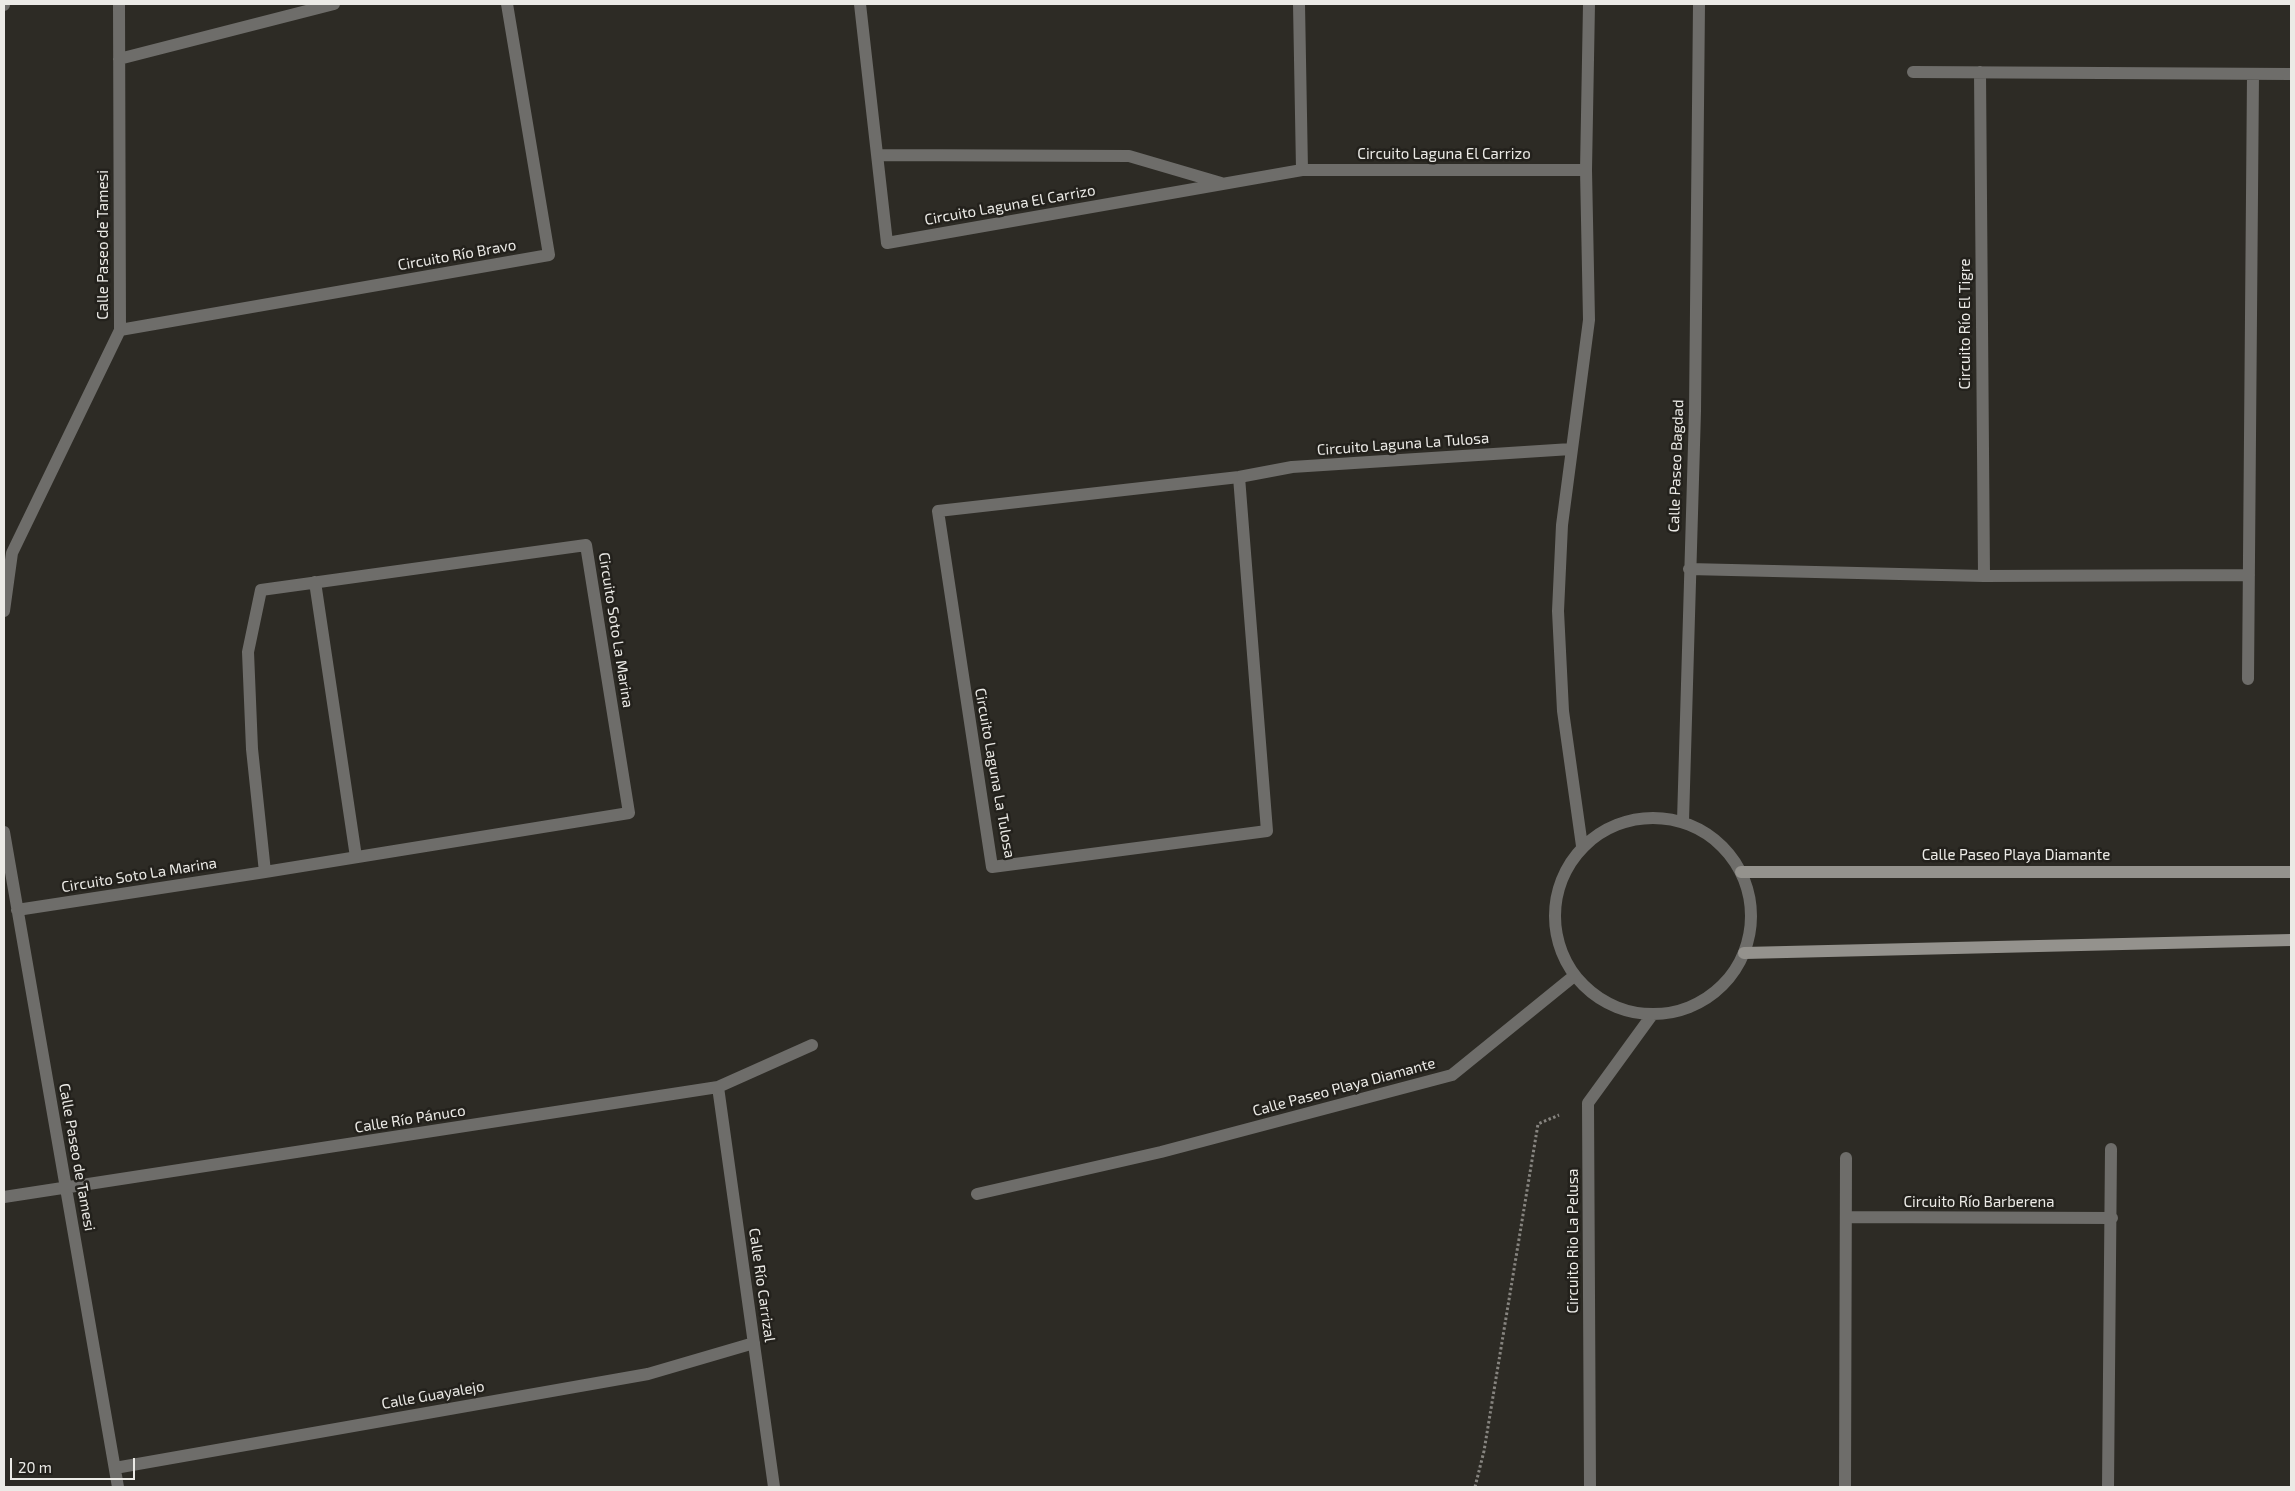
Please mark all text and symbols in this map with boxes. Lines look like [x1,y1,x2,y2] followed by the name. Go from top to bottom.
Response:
[1357,145,1531,163] street label: Circuito Laguna El Carrizo
[94,170,112,320] street label: Calle Paseo de Tamesi
[923,181,1097,229] street label: Circuito Laguna El Carrizo
[396,236,518,274] street label: Circuito Río Bravo
[1956,258,1974,390] street label: Circuito Río El Tigre
[1665,399,1687,533] street label: Calle Paseo Bagdad
[1316,429,1490,459] street label: Circuito Laguna La Tulosa
[595,551,637,709] street label: Circuito Soto La Marina
[971,687,1019,859] street label: Circuito Laguna La Tulosa
[1922,846,2110,864] street label: Calle Paseo Playa Diamante
[60,854,218,896] street label: Circuito Soto La Marina
[1251,1054,1437,1120] street label: Calle Paseo Playa Diamante
[55,1082,99,1232] street label: Calle Paseo de Tamesi
[353,1101,467,1137] street label: Calle Río Pánuco
[1564,1168,1582,1314] street label: Circuito Rio La Pelusa
[1903,1193,2055,1211] street label: Circuito Río Barberena
[745,1227,779,1343] street label: Calle Río Carrizal
[380,1377,486,1413] street label: Calle Guayalejo
[12,1448,138,1480] scale bar
[18,1458,52,1476] text: 20 m

